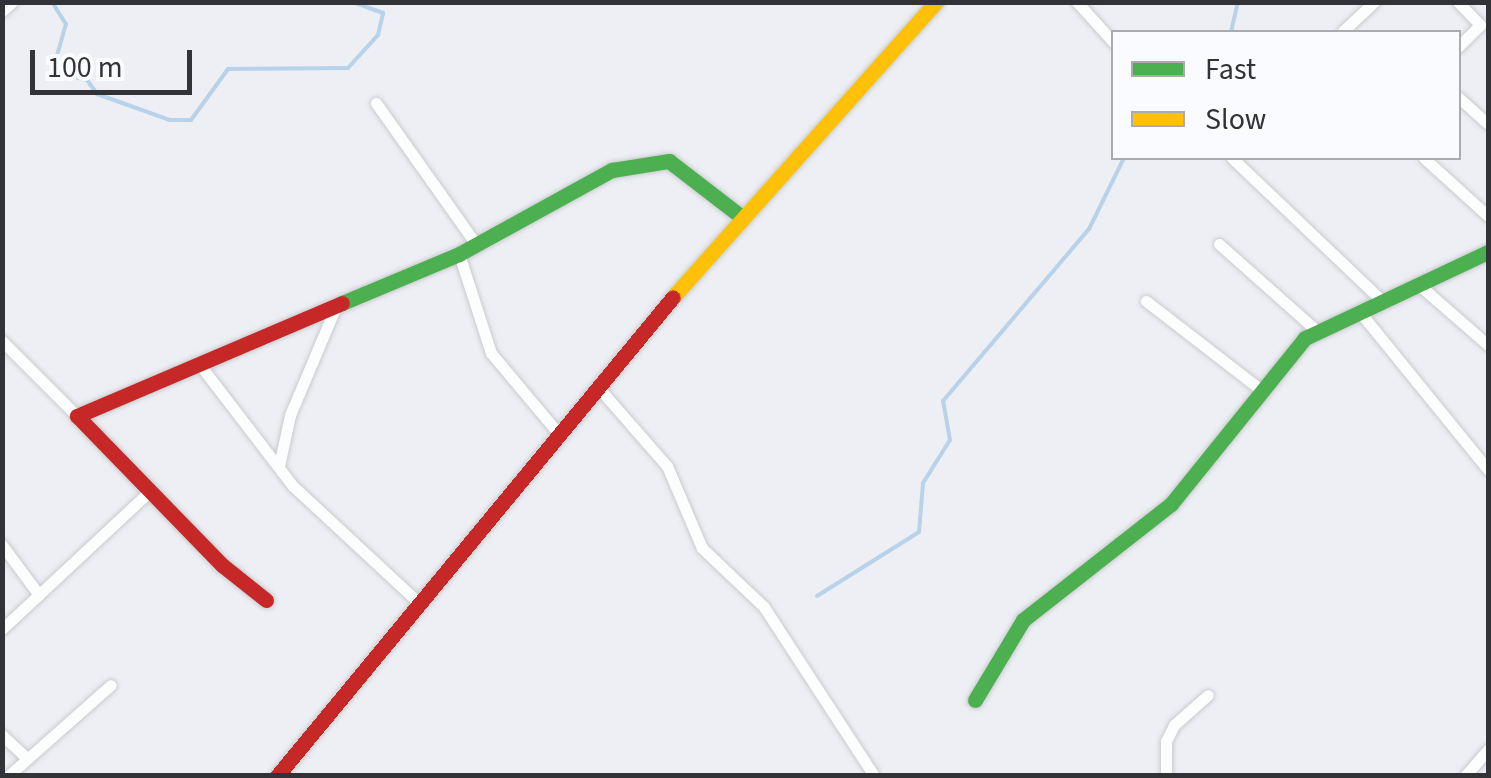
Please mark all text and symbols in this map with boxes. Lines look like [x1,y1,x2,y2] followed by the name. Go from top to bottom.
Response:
[35,30,198,92] scale bar
[1111,30,1461,160] legend
[47,46,123,89] text: 100 m
[1205,48,1256,91] text: Fast
[1205,98,1266,141] text: Slow

